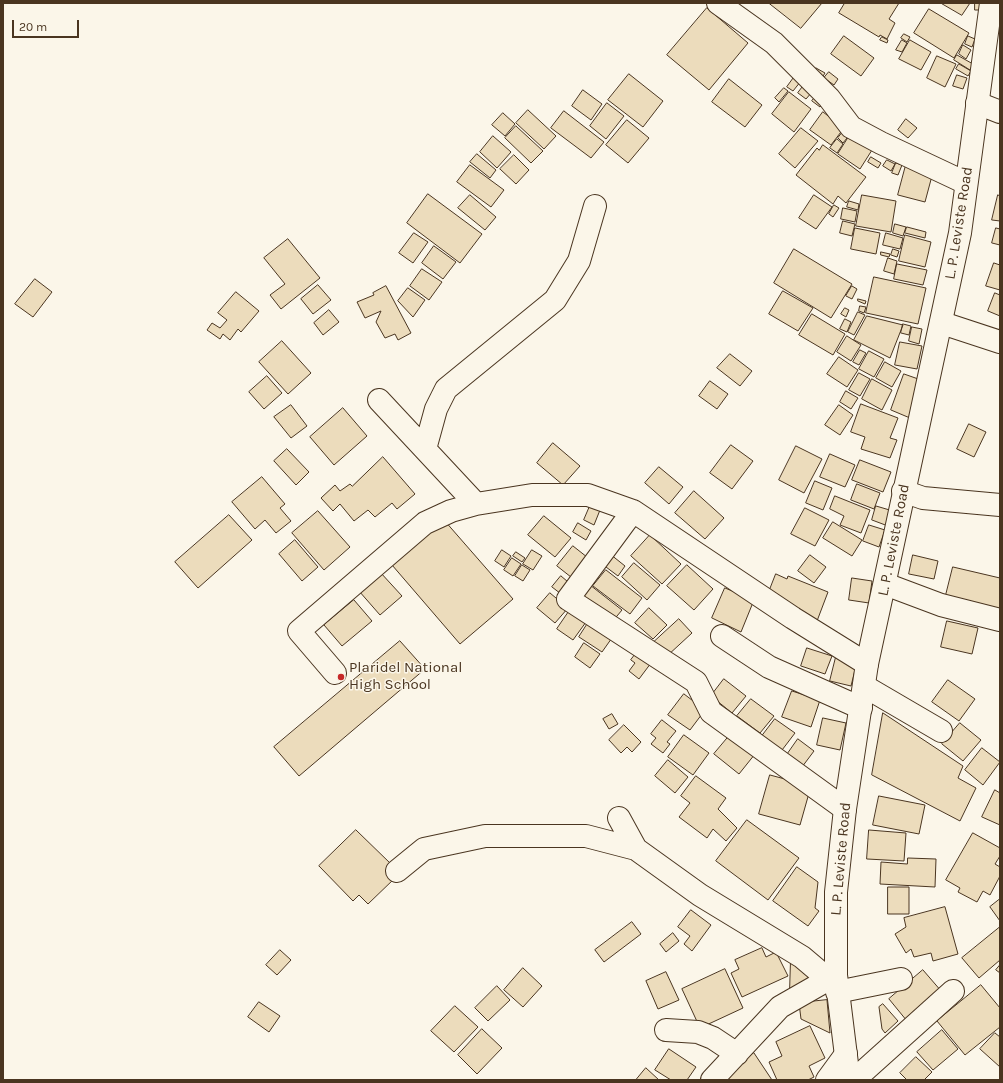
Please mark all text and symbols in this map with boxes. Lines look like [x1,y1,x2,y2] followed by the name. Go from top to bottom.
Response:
[14,12,81,38] scale bar
[19,20,47,34] text: 20 m
[941,165,977,281] street label: L. P. Leviste Road
[874,482,914,598] street label: L. P. Leviste Road
[349,659,462,694] place label: Plaridel National High School
[336,672,346,682] marker: Plaridel National High School
[827,802,855,916] street label: L. P. Leviste Road

